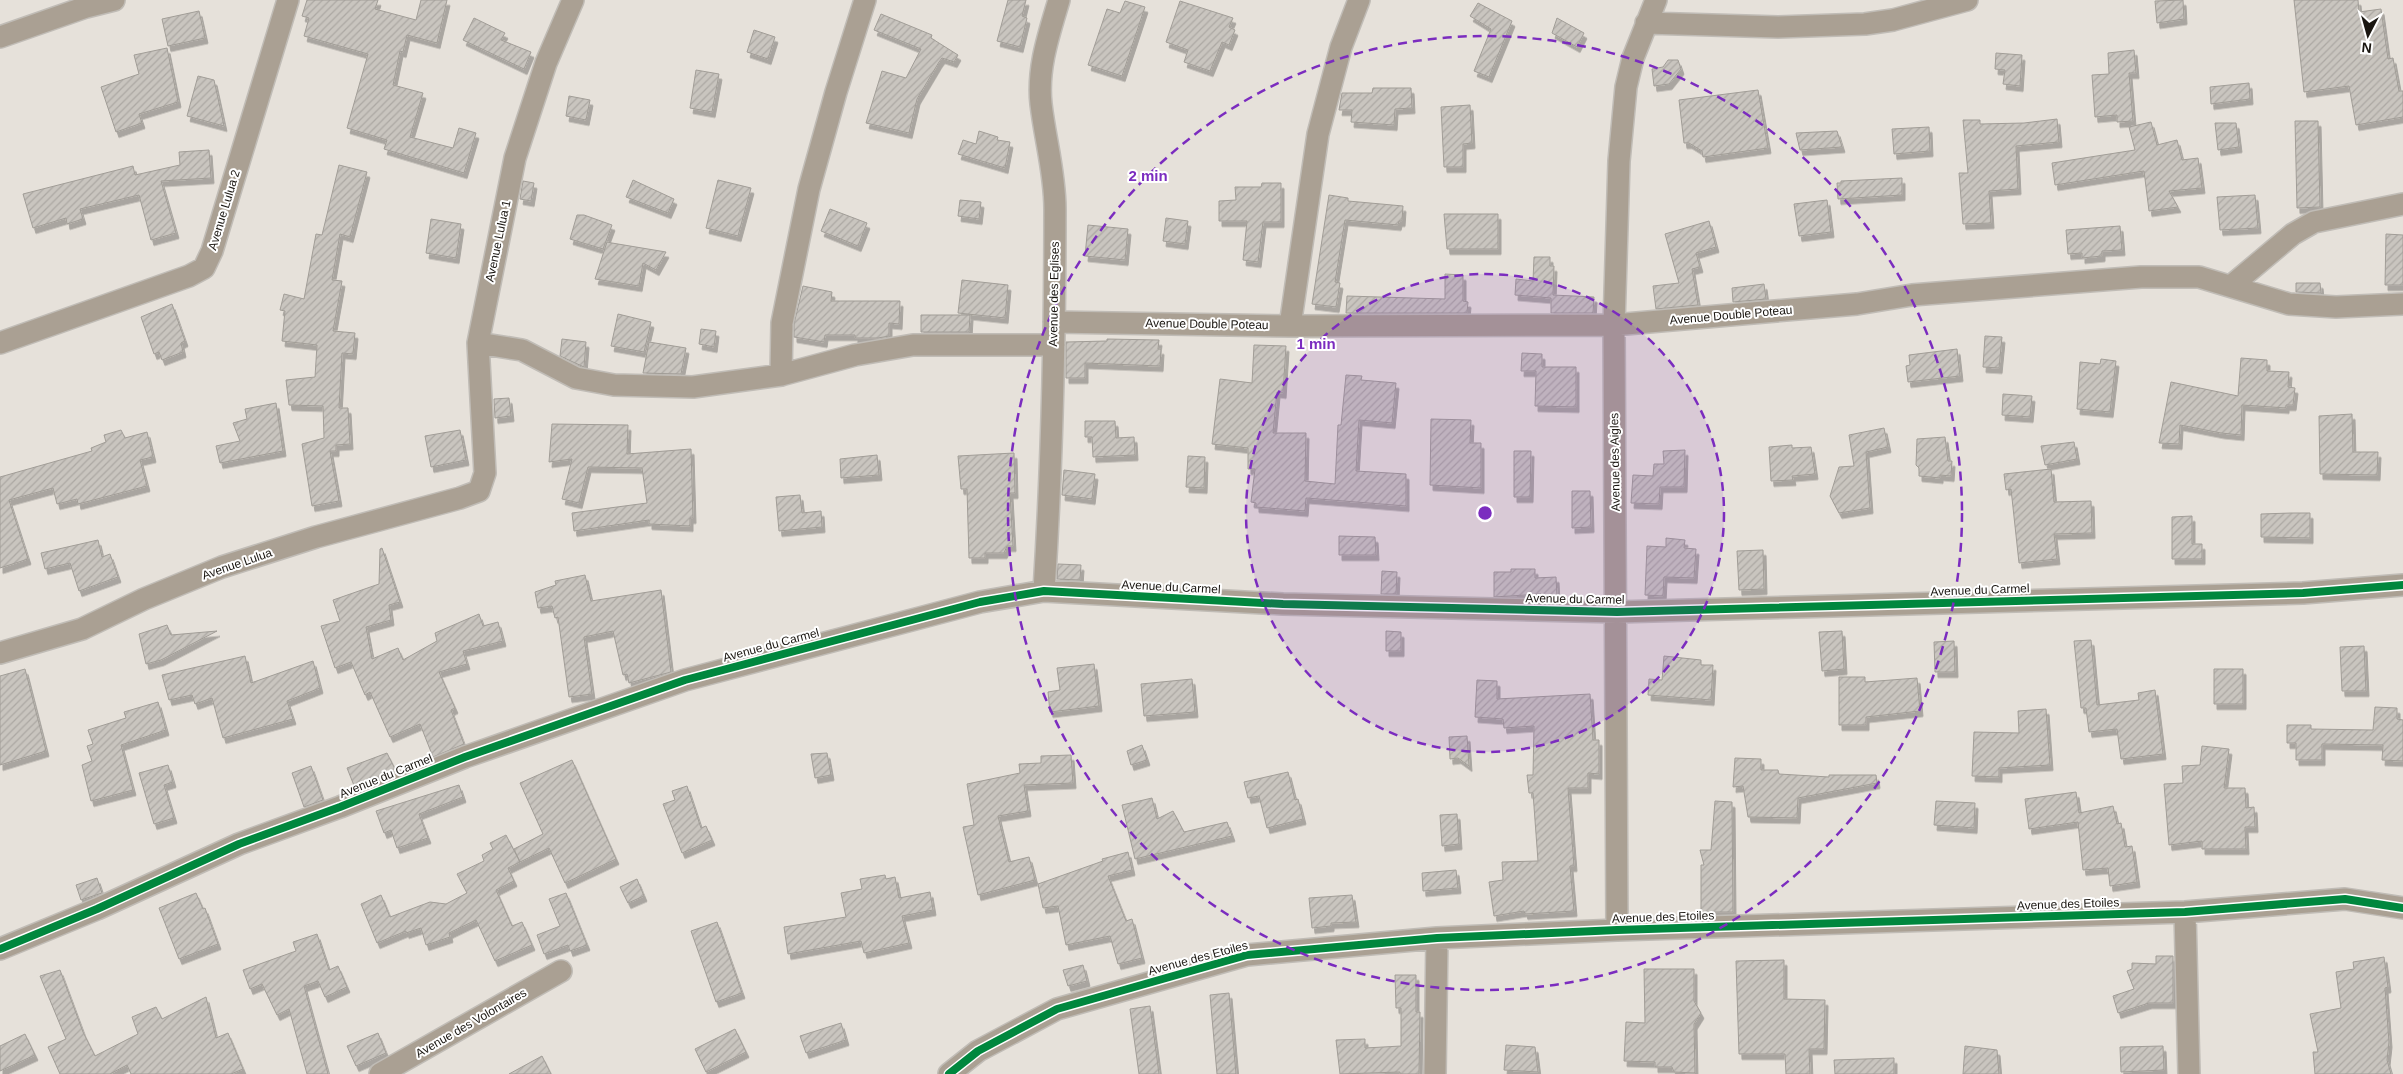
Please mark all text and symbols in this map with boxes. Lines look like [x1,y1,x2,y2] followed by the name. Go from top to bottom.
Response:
[2343,10,2393,60] north arrow
[2361,39,2373,56] text: N
[1128,167,1168,184] text: 2 min
[205,168,243,252] street label: Avenue Lulua 2
[483,199,514,283] street label: Avenue Lulua 1
[1046,241,1062,347] street label: Avenue des Eglises
[1669,303,1793,327] street label: Avenue Double Poteau
[1145,316,1269,332] street label: Avenue Double Poteau
[1296,335,1336,352] text: 1 min
[1607,413,1623,511] street label: Avenue des Aigles
[1476,504,1494,522] centre of rings
[200,545,274,583] street label: Avenue Lulua
[1121,577,1221,597] street label: Avenue du Carmel
[1930,581,2030,599] street label: Avenue du Carmel
[1525,591,1625,607] street label: Avenue du Carmel
[721,625,821,665] street label: Avenue du Carmel
[337,751,435,801] street label: Avenue du Carmel
[2017,895,2119,913] street label: Avenue des Etoiles
[1612,908,1714,926] street label: Avenue des Etoiles
[1147,938,1249,978] street label: Avenue des Etoiles
[413,985,529,1061] street label: Avenue des Volontaires

